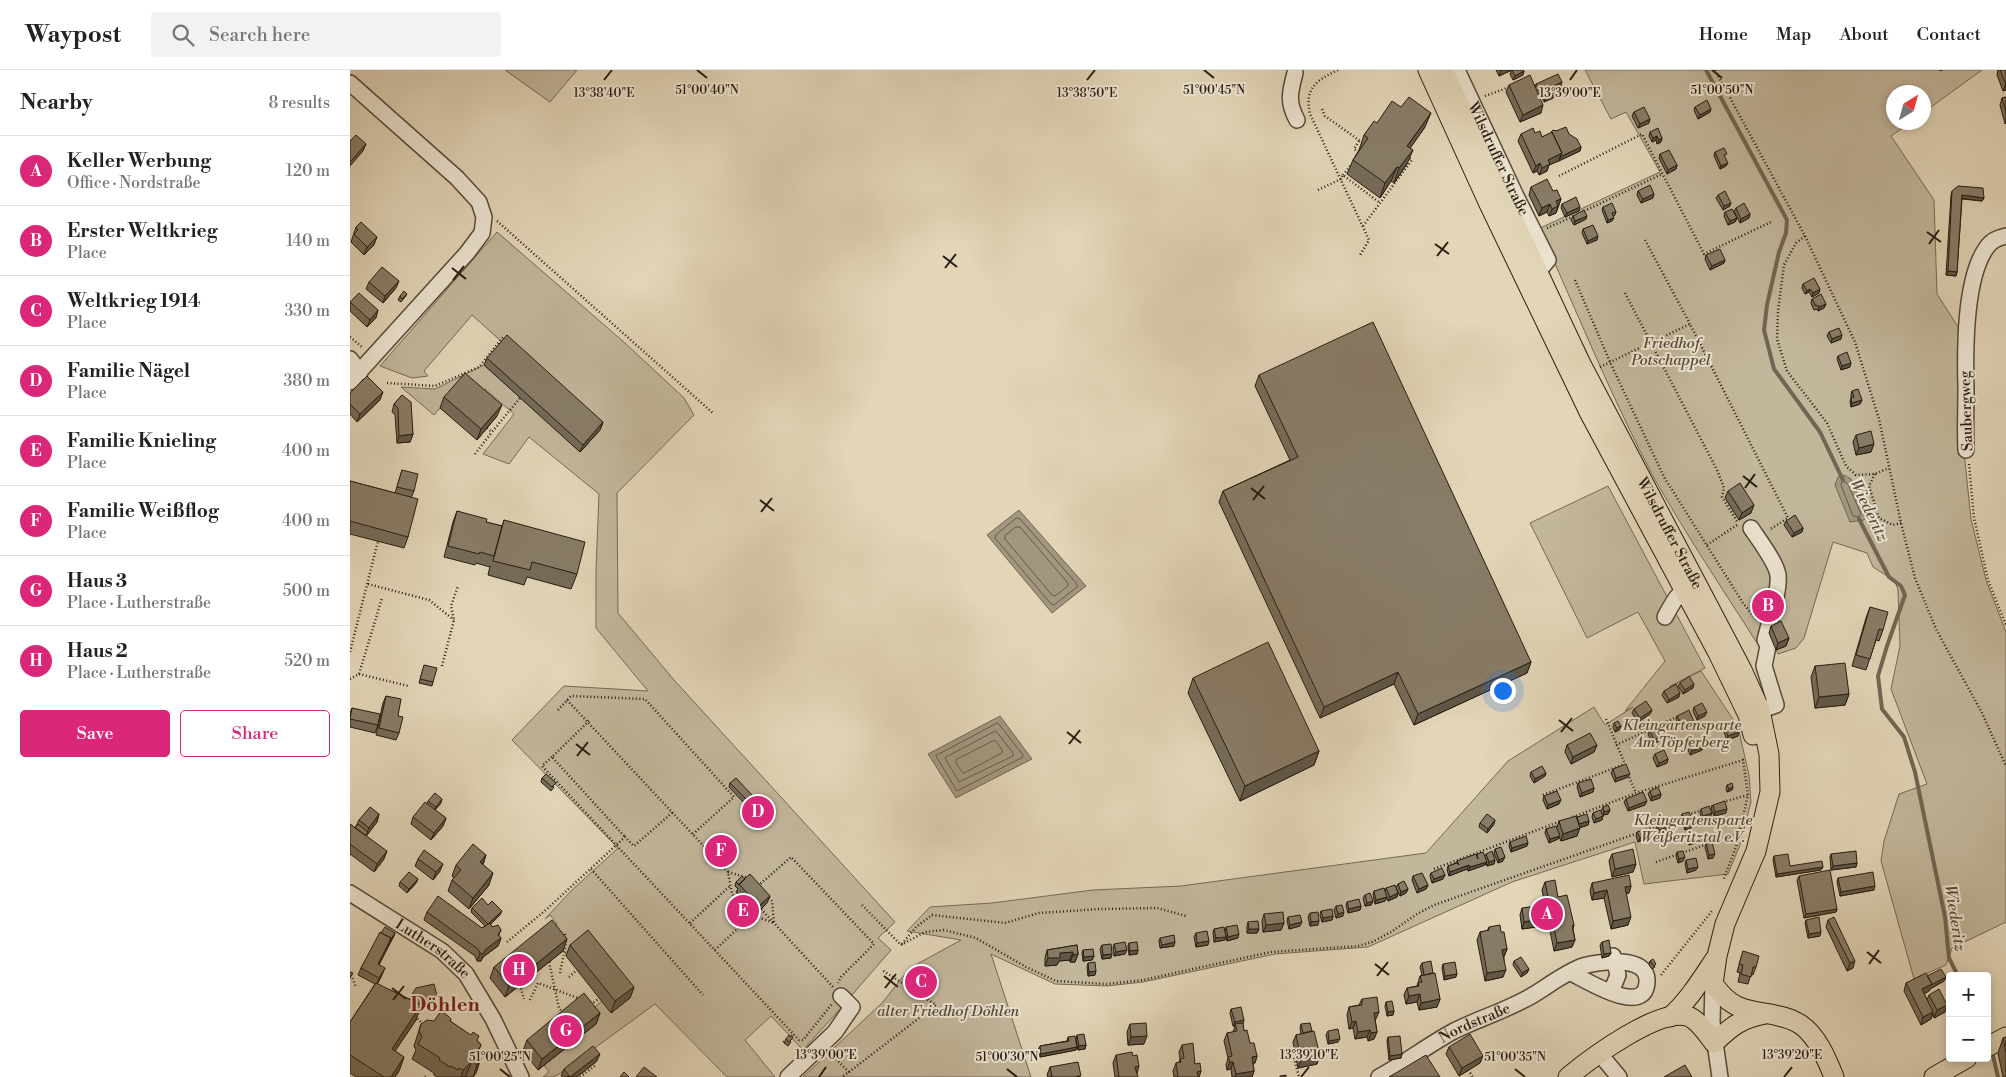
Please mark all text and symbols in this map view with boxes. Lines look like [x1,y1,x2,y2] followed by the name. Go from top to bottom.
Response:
[151,12,501,57] search box
[25,20,121,50] text: Waypost
[169,21,197,49] icon: search
[209,23,310,47] text: Search here
[1699,23,1748,46] text: Home
[1776,23,1812,46] text: Map
[1840,23,1889,46] text: About
[1917,23,1981,46] text: Contact
[675,83,739,98] text: 51°00'40"N
[1183,83,1245,98] text: 51°00'45"N
[1691,83,1754,98] text: 51°00'50"N
[1886,85,1931,130] north arrow
[574,86,634,101] text: 13°38'40"E
[1057,86,1117,101] text: 13°38'50"E
[1539,86,1601,101] text: 13°39'00"E
[20,90,93,116] text: Nearby
[268,93,330,113] text: 8 results
[1463,98,1533,219] street label: Wilsdruffer Straße
[67,149,211,173] text: Keller Werbung
[30,161,42,181] text: A
[286,161,330,181] text: 120 m
[67,173,201,193] text: Office · Nordstraße
[67,219,217,243] text: Erster Weltkrieg
[30,231,42,251] text: B
[286,231,330,251] text: 140 m
[67,243,107,263] text: Place
[67,289,201,313] text: Weltkrieg 1914
[30,301,42,321] text: C
[284,301,330,321] text: 330 m
[67,313,107,333] text: Place
[1630,334,1711,370] park label: Friedhof Potschappel
[67,359,190,383] text: Familie Nägel
[1956,370,1977,452] street label: Saubergweg
[30,371,42,391] text: D
[283,371,330,391] text: 380 m
[67,383,107,403] text: Place
[67,429,216,453] text: Familie Knieling
[30,441,42,461] text: E
[282,441,330,461] text: 400 m
[67,453,107,473] text: Place
[1632,473,1707,593] street label: Wilsdruffer Straße
[1845,476,1893,545] water label: Wiederitz
[67,499,219,523] text: Familie Weißflog
[30,511,42,531] text: F
[282,511,330,531] text: 400 m
[67,523,107,543] text: Place
[67,569,127,593] text: Haus 3
[30,581,42,601] text: G
[283,581,330,601] text: 500 m
[1752,587,1784,625] pin: B
[67,593,211,613] text: Place · Lutherstraße
[67,639,128,663] text: Haus 2
[29,651,43,671] text: H
[284,651,330,671] text: 520 m
[67,663,211,683] text: Place · Lutherstraße
[1490,678,1516,704] your location
[20,710,170,757] button: Save
[180,710,330,757] button: Share
[1623,716,1742,752] park label: Kleingartensparte Am Töpferberg
[742,793,774,831] pin: D
[1634,811,1753,847] park label: Kleingartensparte Weißeritztal e.V.
[705,832,737,870] pin: F
[1940,883,1970,953] water label: Wiederitz
[727,892,759,930] pin: E
[1531,895,1563,933] pin: A
[392,915,474,983] street label: Lutherstraße
[503,951,535,989] pin: H
[905,963,937,1001] pin: C
[1946,972,1991,1062] map controls
[1946,972,1991,1017] button: +
[410,993,481,1018] district label: Döhlen
[1435,999,1513,1048] street label: Nordstraße
[877,1002,1020,1021] park label: alter Friedhof Döhlen
[550,1012,582,1050] pin: G
[1946,1017,1991,1062] button: −
[795,1048,857,1063] text: 13°39'00"E
[1280,1048,1338,1063] text: 13°39'10"E
[1762,1048,1822,1063] text: 13°39'20"E
[469,1050,531,1065] text: 51°00'25"N
[976,1050,1039,1065] text: 51°00'30"N
[1484,1050,1546,1065] text: 51°00'35"N

